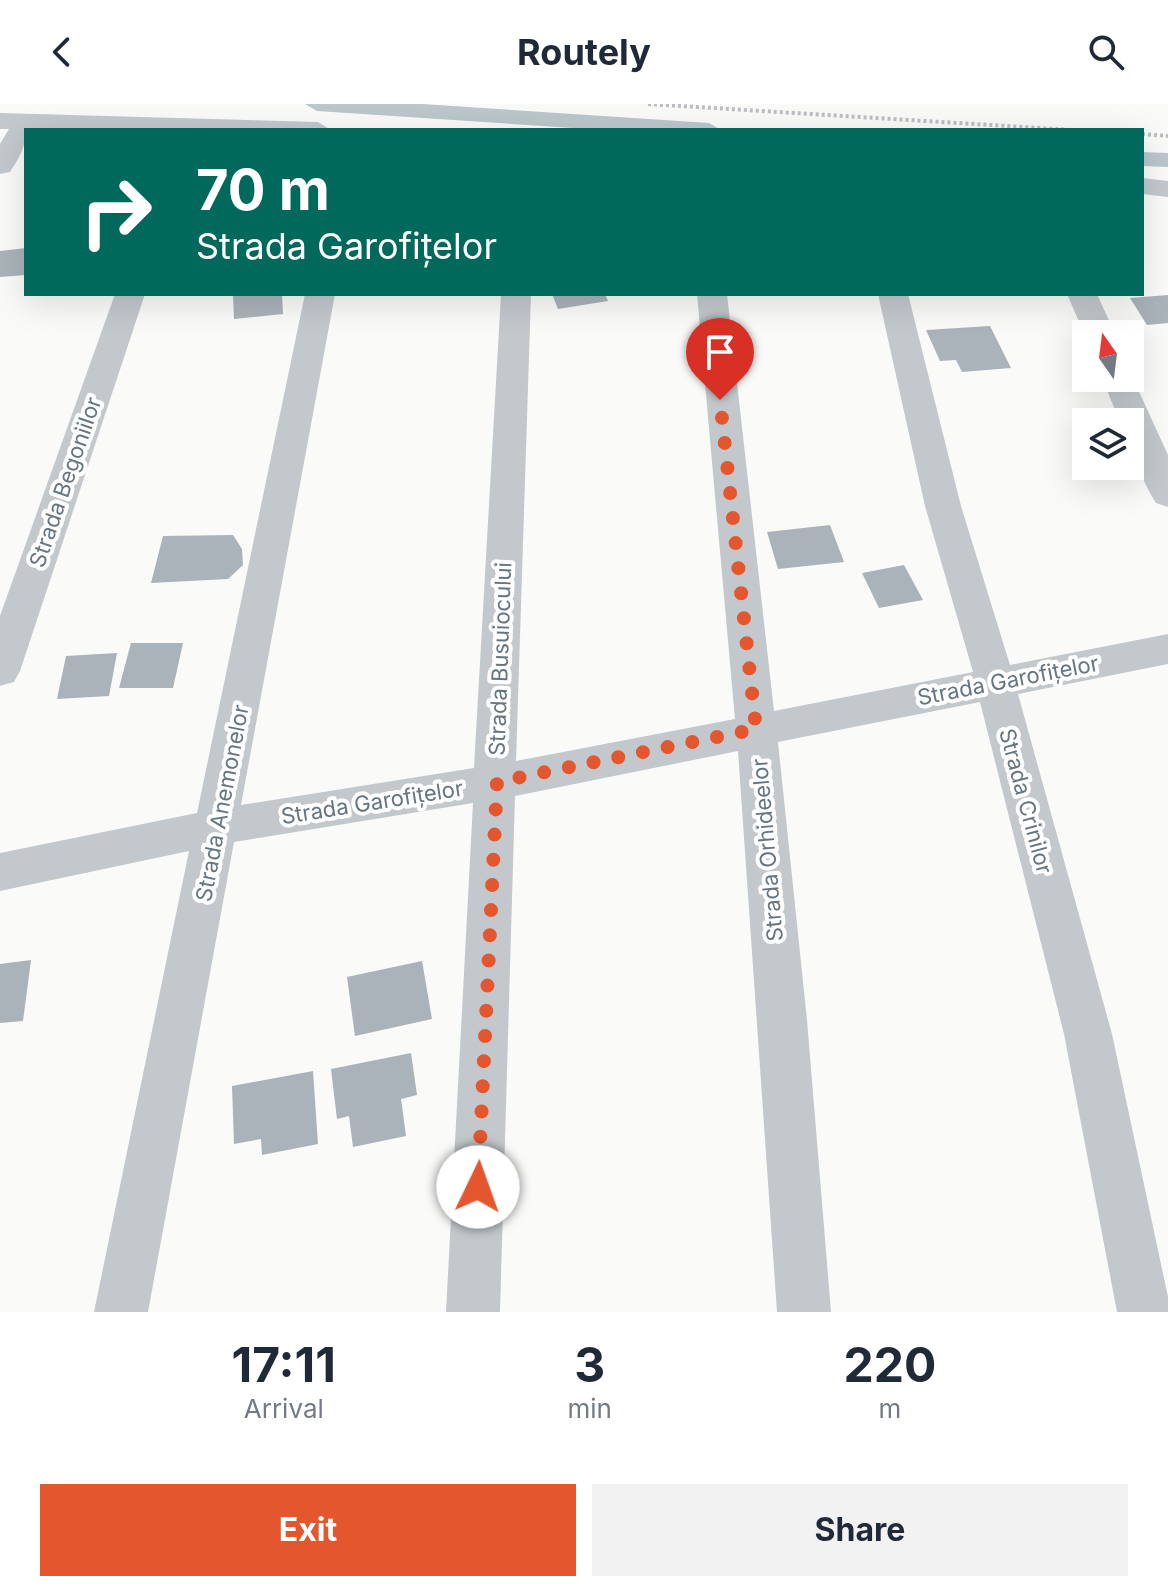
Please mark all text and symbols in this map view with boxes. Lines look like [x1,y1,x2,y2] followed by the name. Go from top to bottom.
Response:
[40,30,84,74] icon: back
[517,30,651,74] text: Routely
[1084,30,1128,74] icon: search
[196,156,330,224] text: 70 m
[64,160,168,264] icon: right
[196,224,497,268] text: Strada Garofițelor
[686,318,754,400] pin
[1072,320,1144,392] north arrow
[1072,320,1144,480] map controls
[698,330,742,374] icon: arrive
[24,393,106,571] street label: Strada Begoniilor
[1072,408,1144,480] button: layers
[484,562,516,756] street label: Strada Busuiocului
[915,650,1101,711] street label: Strada Garofițelor
[190,702,254,904] street label: Strada Anemonelor
[994,726,1058,876] street label: Strada Crinilor
[746,757,788,943] street label: Strada Orhideelor
[279,775,465,830] street label: Strada Garofițelor
[436,1145,520,1229] position arrow
[232,1335,336,1394] text: 17:11
[574,1335,605,1394] text: 3
[844,1335,936,1394] text: 220
[244,1393,324,1424] text: Arrival
[568,1393,612,1424] text: min
[879,1393,901,1424] text: m
[40,1484,576,1576] button: Exit
[592,1484,1128,1576] button: Share

